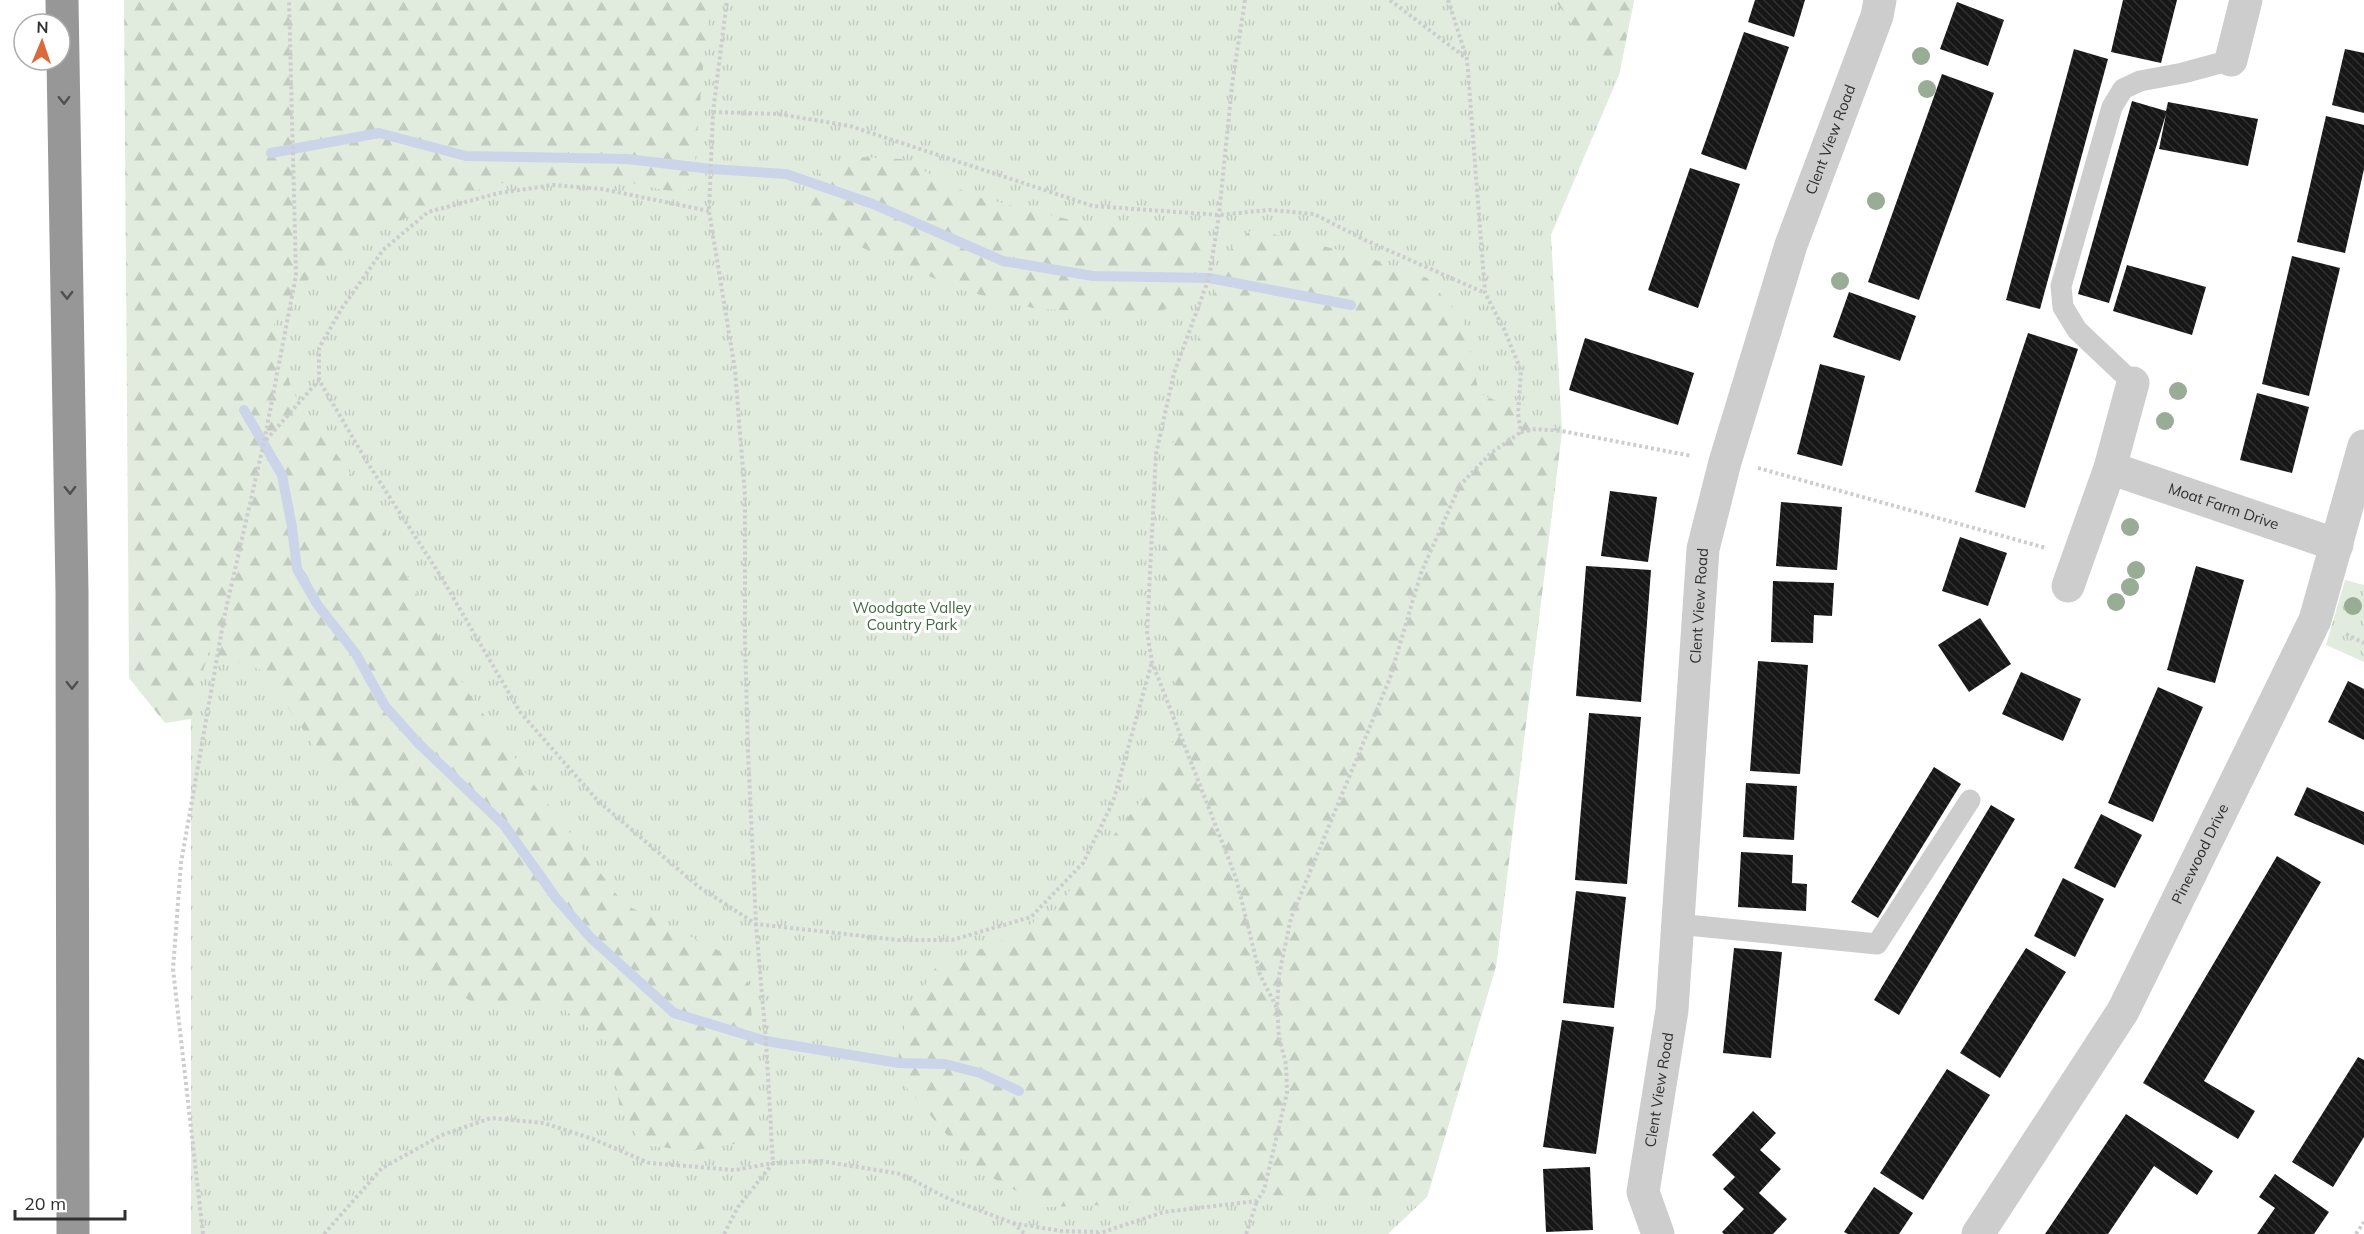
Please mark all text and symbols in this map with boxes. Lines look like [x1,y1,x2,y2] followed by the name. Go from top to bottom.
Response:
[12,12,72,72] north arrow
[36,17,49,37] text: N
[1801,82,1859,197] street label: Clent View Road
[58,96,70,105] one-way arrow
[61,291,73,300] one-way arrow
[2166,479,2282,534] street label: Moat Farm Drive
[64,486,77,495] one-way arrow
[1685,547,1712,664] street label: Clent View Road
[852,598,972,634] park label: Woodgate Valley Country Park
[66,681,78,690] one-way arrow
[2167,800,2232,907] street label: Pinewood Drive
[1640,1031,1677,1149] street label: Clent View Road
[15,1183,124,1221] scale bar
[24,1192,66,1215] text: 20 m

